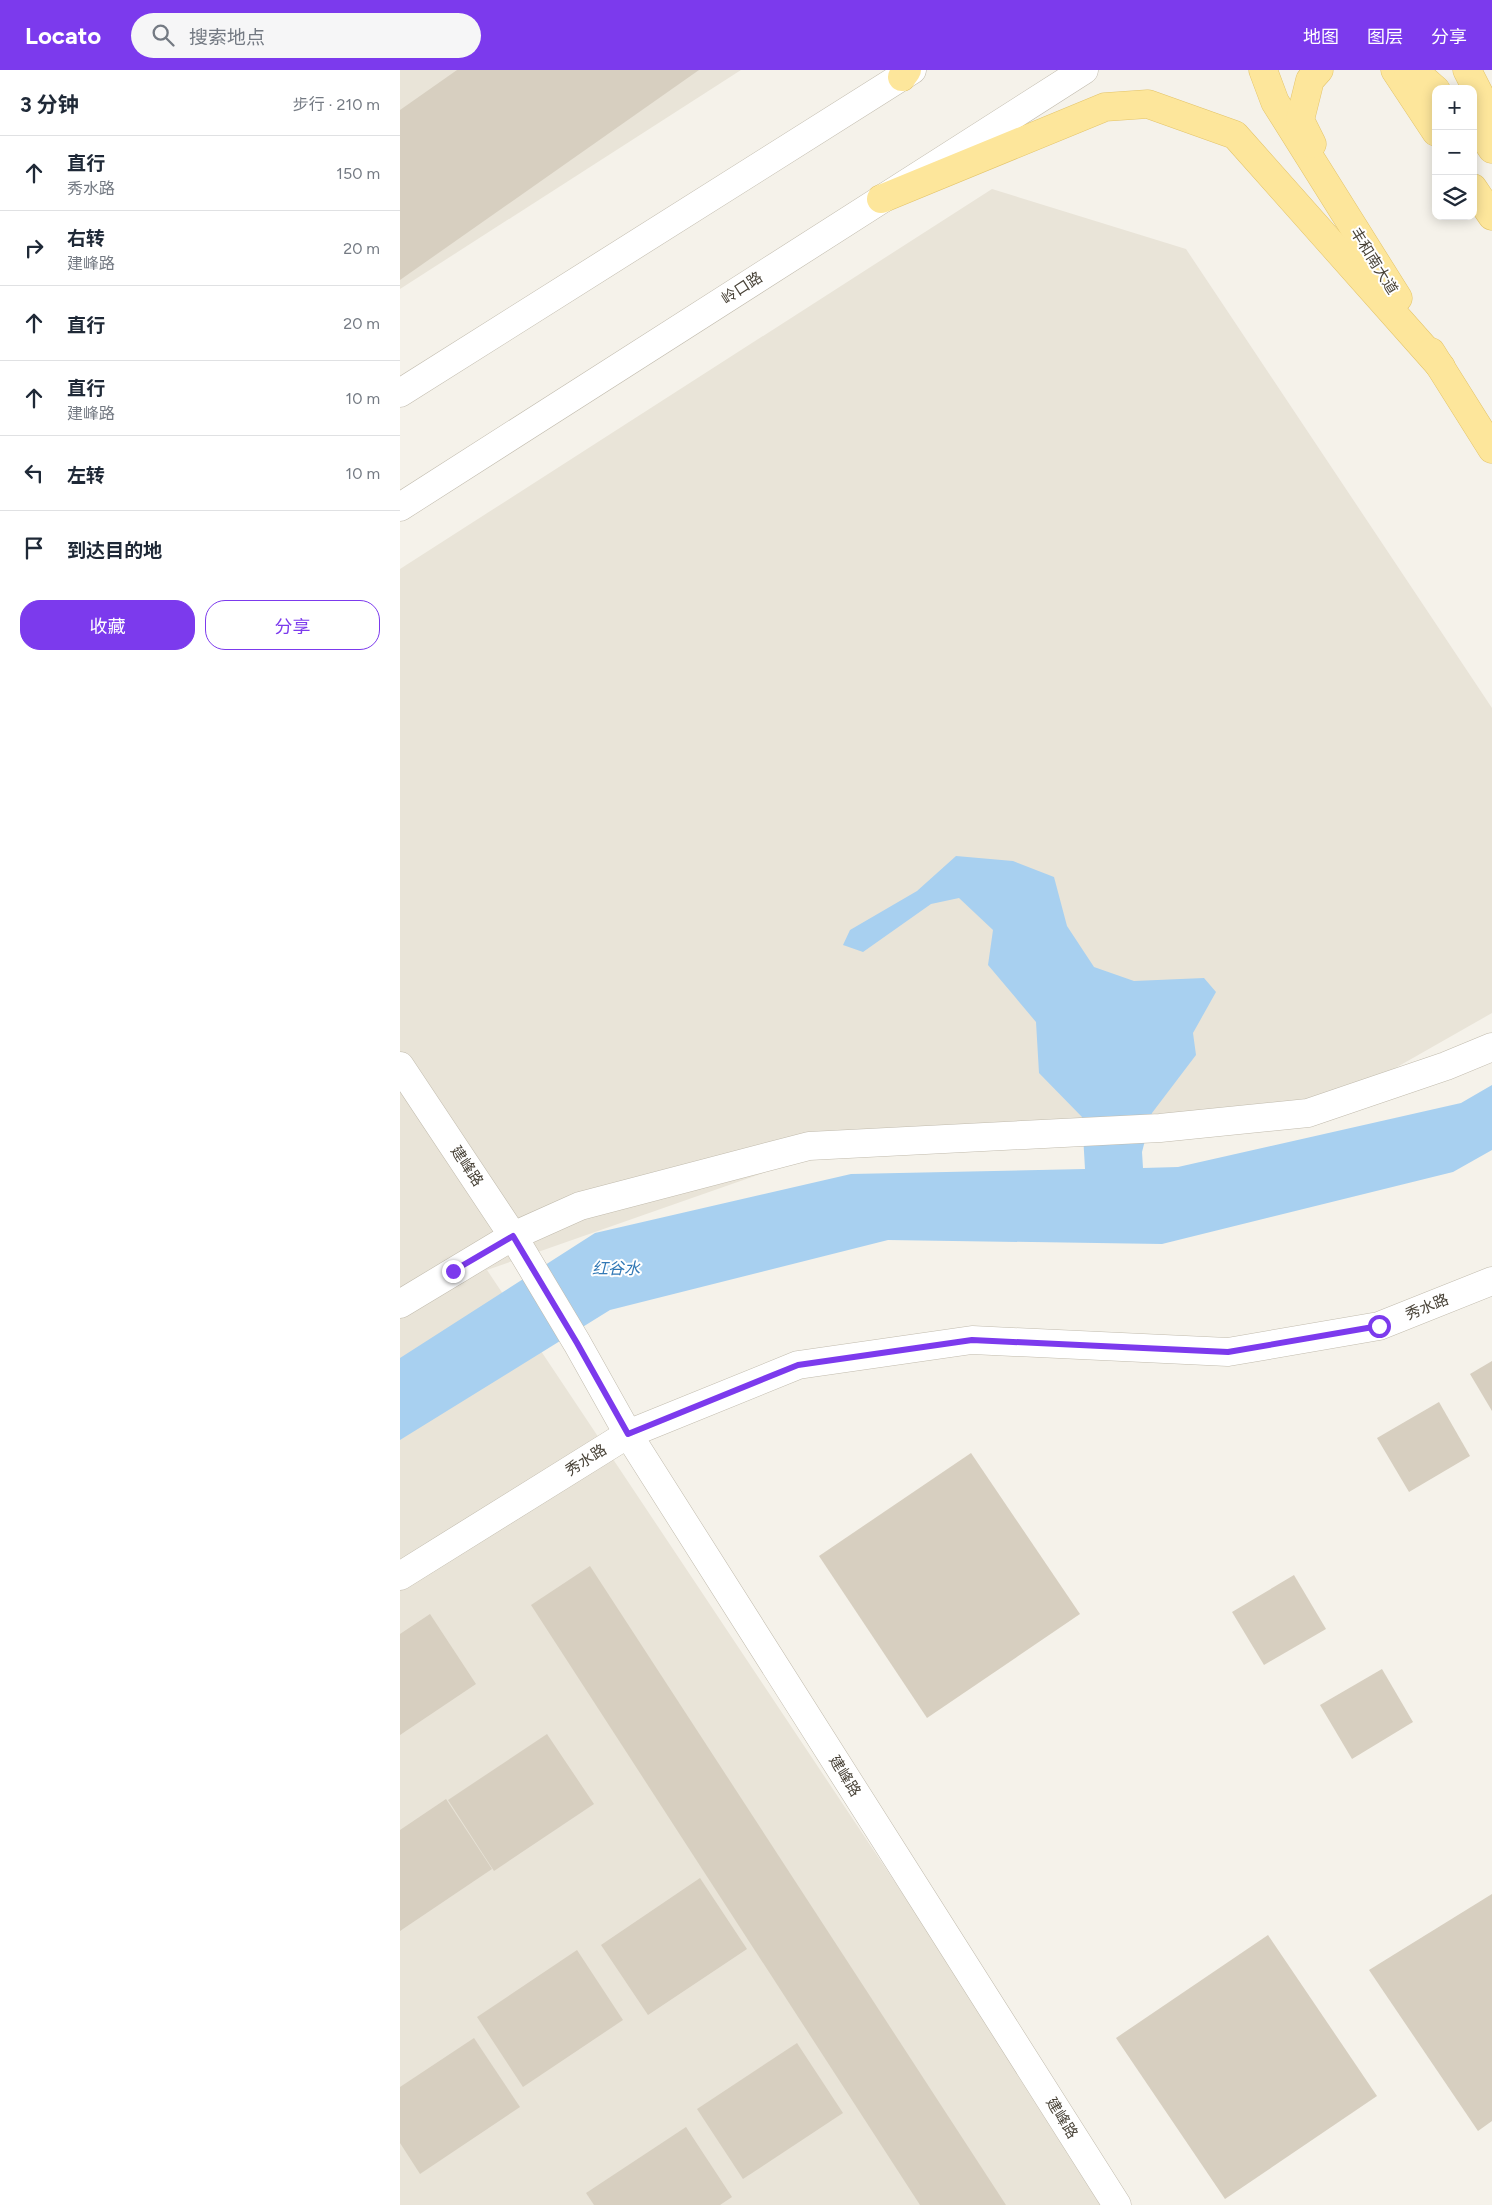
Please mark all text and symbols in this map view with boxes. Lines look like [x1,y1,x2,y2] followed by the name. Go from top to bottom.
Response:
[131,13,481,58] search box
[25,21,101,50] text: Locato
[149,21,177,49] icon: search
[189,26,265,49] text: 搜索地点
[1303,26,1339,48] text: 地图
[1367,26,1403,48] text: 图层
[1431,26,1467,48] text: 分享
[1432,85,1477,220] map controls
[1432,85,1477,130] button: +
[20,92,79,117] text: 3 分钟
[293,95,380,114] text: 步行 · 210 m
[1432,130,1477,175] button: −
[67,152,105,175] text: 直行
[20,159,48,187] icon: ahead
[336,164,380,183] text: 150 m
[1432,175,1477,220] button: layers
[67,179,115,198] text: 秀水路
[1346,224,1402,298] street label: 丰和南大道
[67,227,105,250] text: 右转
[20,234,48,262] icon: right
[343,239,380,258] text: 20 m
[67,254,115,273] text: 建峰路
[718,268,766,308] street label: 岭口路
[20,309,48,337] icon: ahead
[67,314,105,337] text: 直行
[343,314,380,333] text: 20 m
[67,377,105,400] text: 直行
[20,384,48,412] icon: ahead
[346,389,380,408] text: 10 m
[67,404,115,423] text: 建峰路
[20,459,48,487] icon: left
[67,464,105,487] text: 左转
[346,464,380,483] text: 10 m
[20,534,48,562] icon: arrive
[67,539,162,562] text: 到达目的地
[20,600,195,650] button: 收藏
[205,600,380,650] button: 分享
[447,1142,487,1190] street label: 建峰路
[592,1259,641,1278] water label: 红谷水
[442,1260,465,1283] route end
[1403,1290,1451,1324] street label: 秀水路
[1368,1315,1391,1338] route start
[562,1440,610,1480] street label: 秀水路
[825,1752,865,1800] street label: 建峰路
[1042,2094,1082,2142] street label: 建峰路

